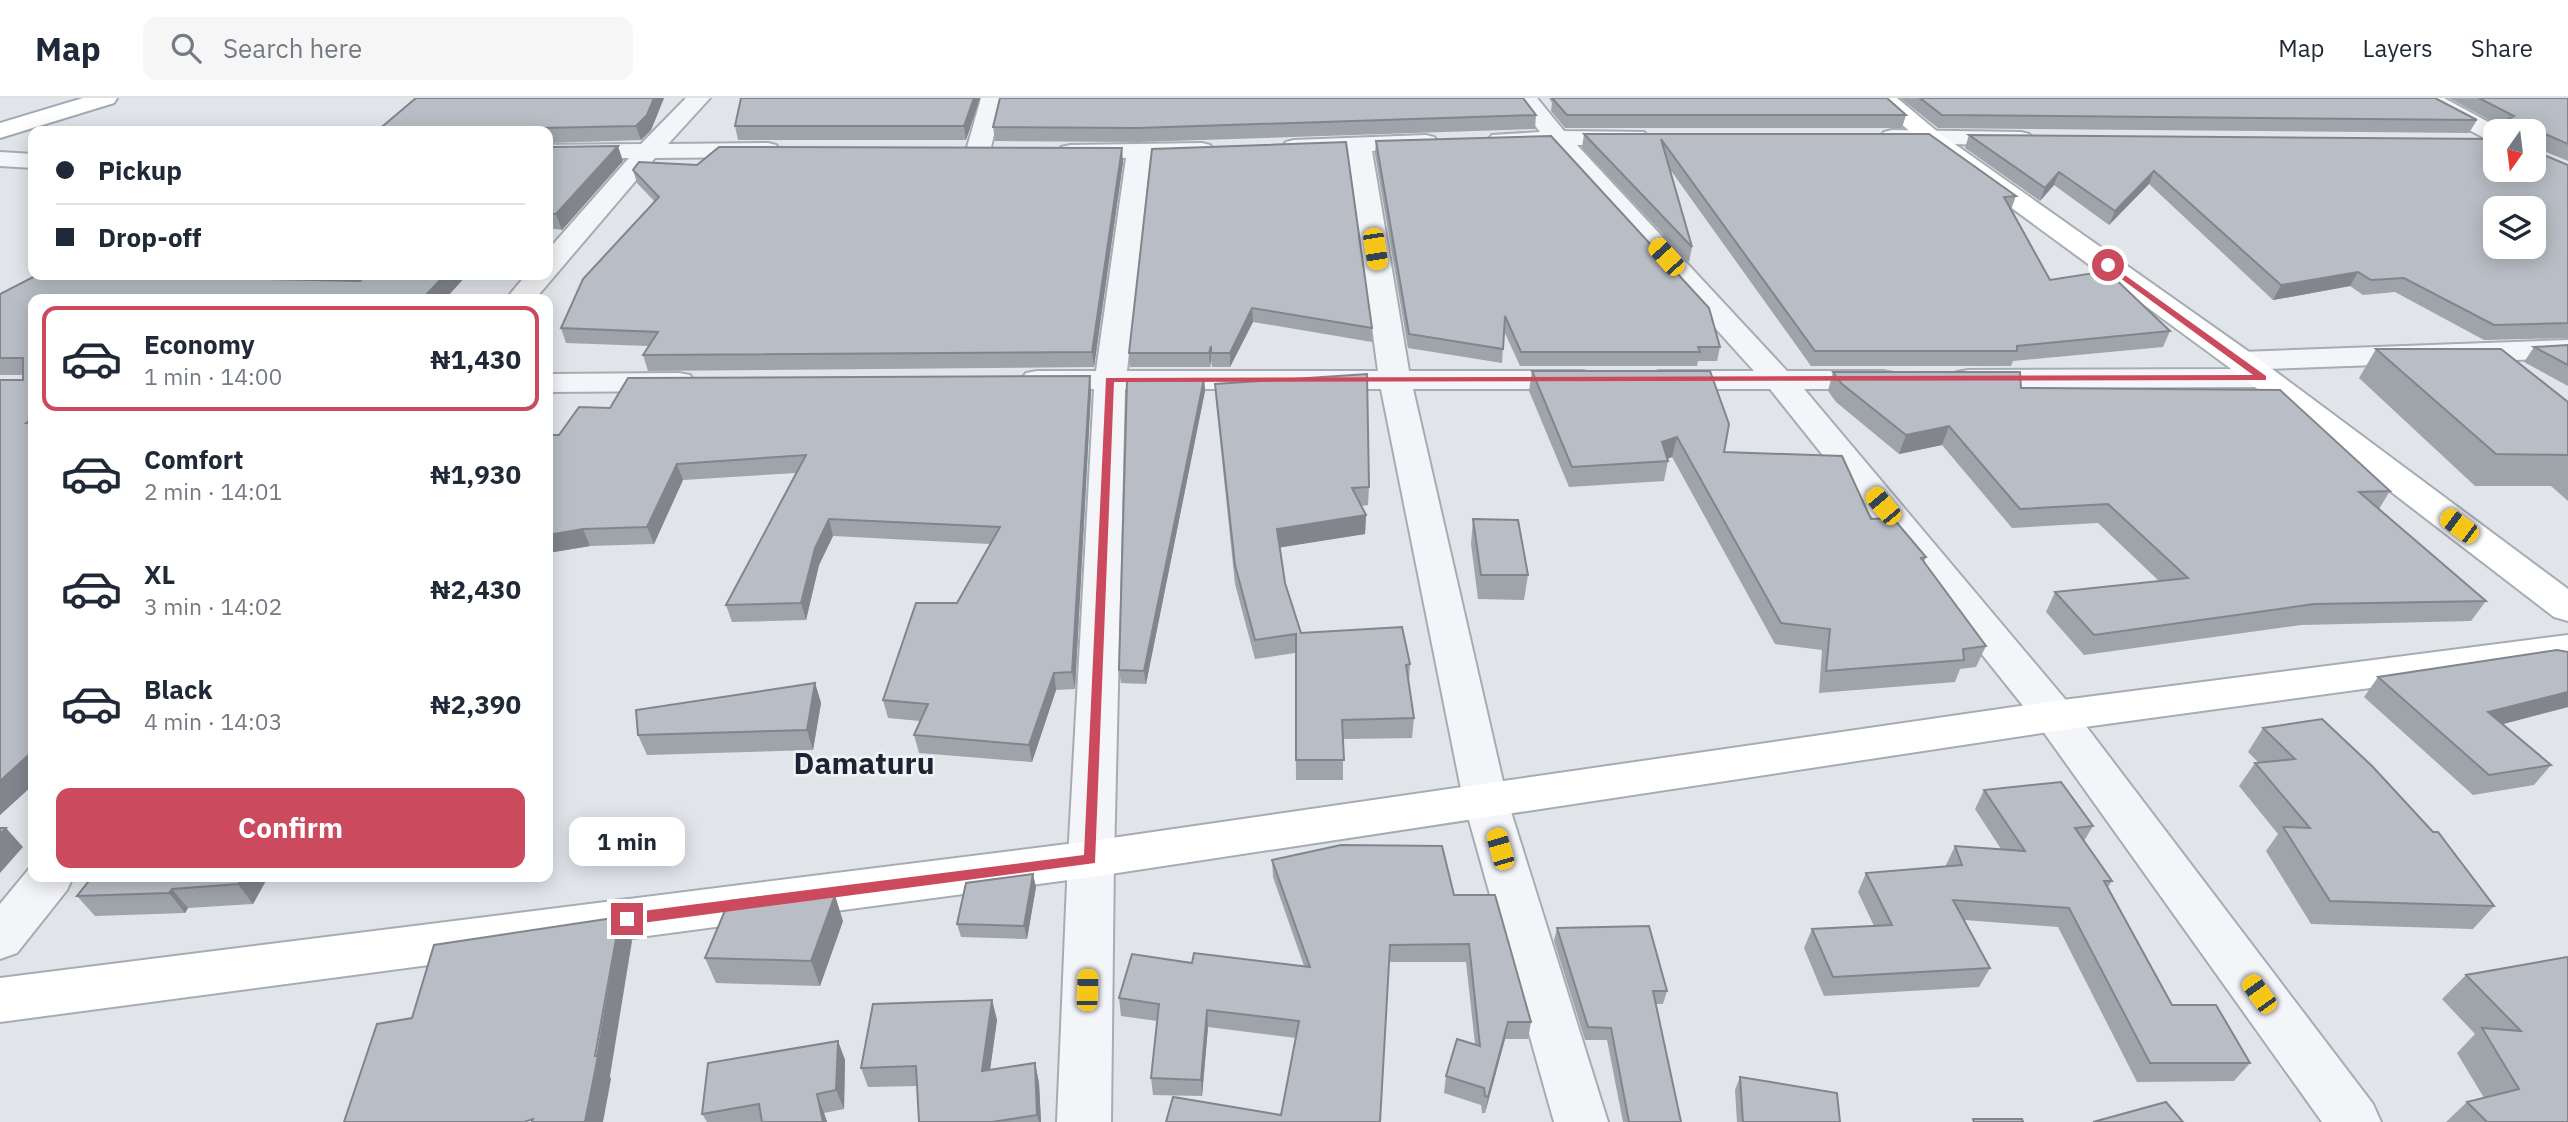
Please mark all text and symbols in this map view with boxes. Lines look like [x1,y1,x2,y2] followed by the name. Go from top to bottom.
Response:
[143,17,633,80] search box
[35,27,101,70] text: Map
[167,29,205,67] icon: search
[223,31,362,65] text: Search here
[2278,32,2325,64] text: Map
[2363,32,2433,64] text: Layers
[2471,32,2533,64] text: Share
[2483,119,2546,182] north arrow
[2483,119,2546,259] map controls
[98,153,182,187] text: Pickup
[2483,196,2546,259] button: layers
[98,220,201,254] text: Drop-off
[1362,227,1389,271] car
[1645,234,1688,280] car
[2092,249,2124,281] route start
[60,327,123,390] icon: car
[144,327,255,361] text: Economy
[430,342,521,376] text: ₦1,430
[144,361,282,391] text: 1 min · 14:00
[60,442,123,505] icon: car
[144,442,243,476] text: Comfort
[430,457,521,491] text: ₦1,930
[144,476,282,506] text: 2 min · 14:01
[1862,483,1905,529] car
[2436,505,2483,547] car
[60,557,123,620] icon: car
[144,557,175,591] text: XL
[430,572,521,606] text: ₦2,430
[144,591,282,621] text: 3 min · 14:02
[60,672,123,735] icon: car
[144,672,212,706] text: Black
[430,687,521,721] text: ₦2,390
[144,706,282,736] text: 4 min · 14:03
[793,743,935,782] district label: Damaturu
[56,788,525,868] button: Confirm
[569,818,685,866] callout: 1 min
[597,826,657,856] text: 1 min
[1485,826,1516,872] car
[611,903,643,935] route end
[1076,969,1099,1011] car
[2239,971,2280,1017] car

